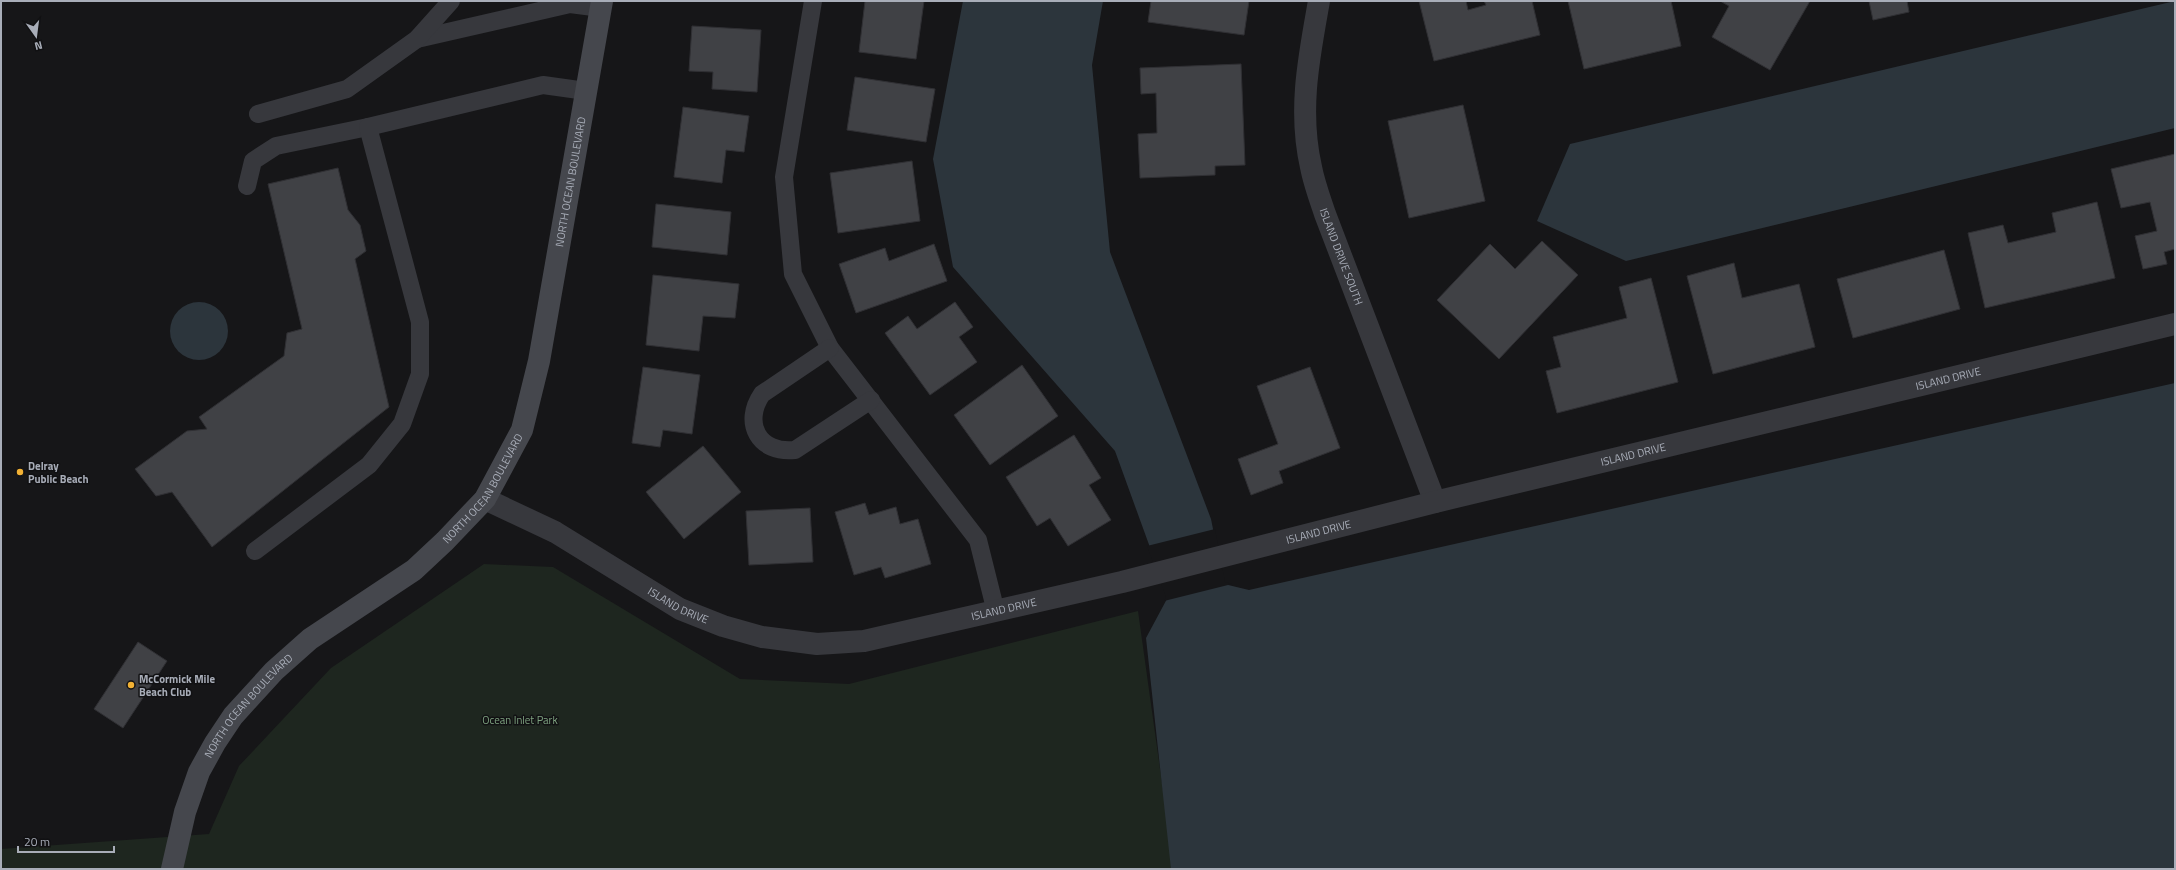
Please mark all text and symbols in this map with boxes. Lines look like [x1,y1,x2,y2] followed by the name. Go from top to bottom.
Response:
[16,16,56,56] north arrow
[33,37,44,54] text: N
[551,115,590,248] street label: NORTH OCEAN BOULEVARD
[1316,206,1367,307] street label: ISLAND DRIVE SOUTH
[1914,363,1982,394] street label: ISLAND DRIVE
[439,431,527,547] street label: NORTH OCEAN BOULEVARD
[1599,439,1667,470] street label: ISLAND DRIVE
[28,458,89,487] place label: Delray Public Beach
[15,467,25,477] marker: Delray Public Beach
[1284,516,1353,548] street label: ISLAND DRIVE
[645,583,711,628] street label: ISLAND DRIVE
[970,594,1038,624] street label: ISLAND DRIVE
[200,650,296,761] street label: NORTH OCEAN BOULEVARD
[139,671,215,700] place label: McCormick Mile Beach Club
[126,680,136,690] marker: McCormick Mile Beach Club
[482,712,558,728] park label: Ocean Inlet Park
[18,828,114,854] scale bar
[24,832,50,851] text: 20 m

